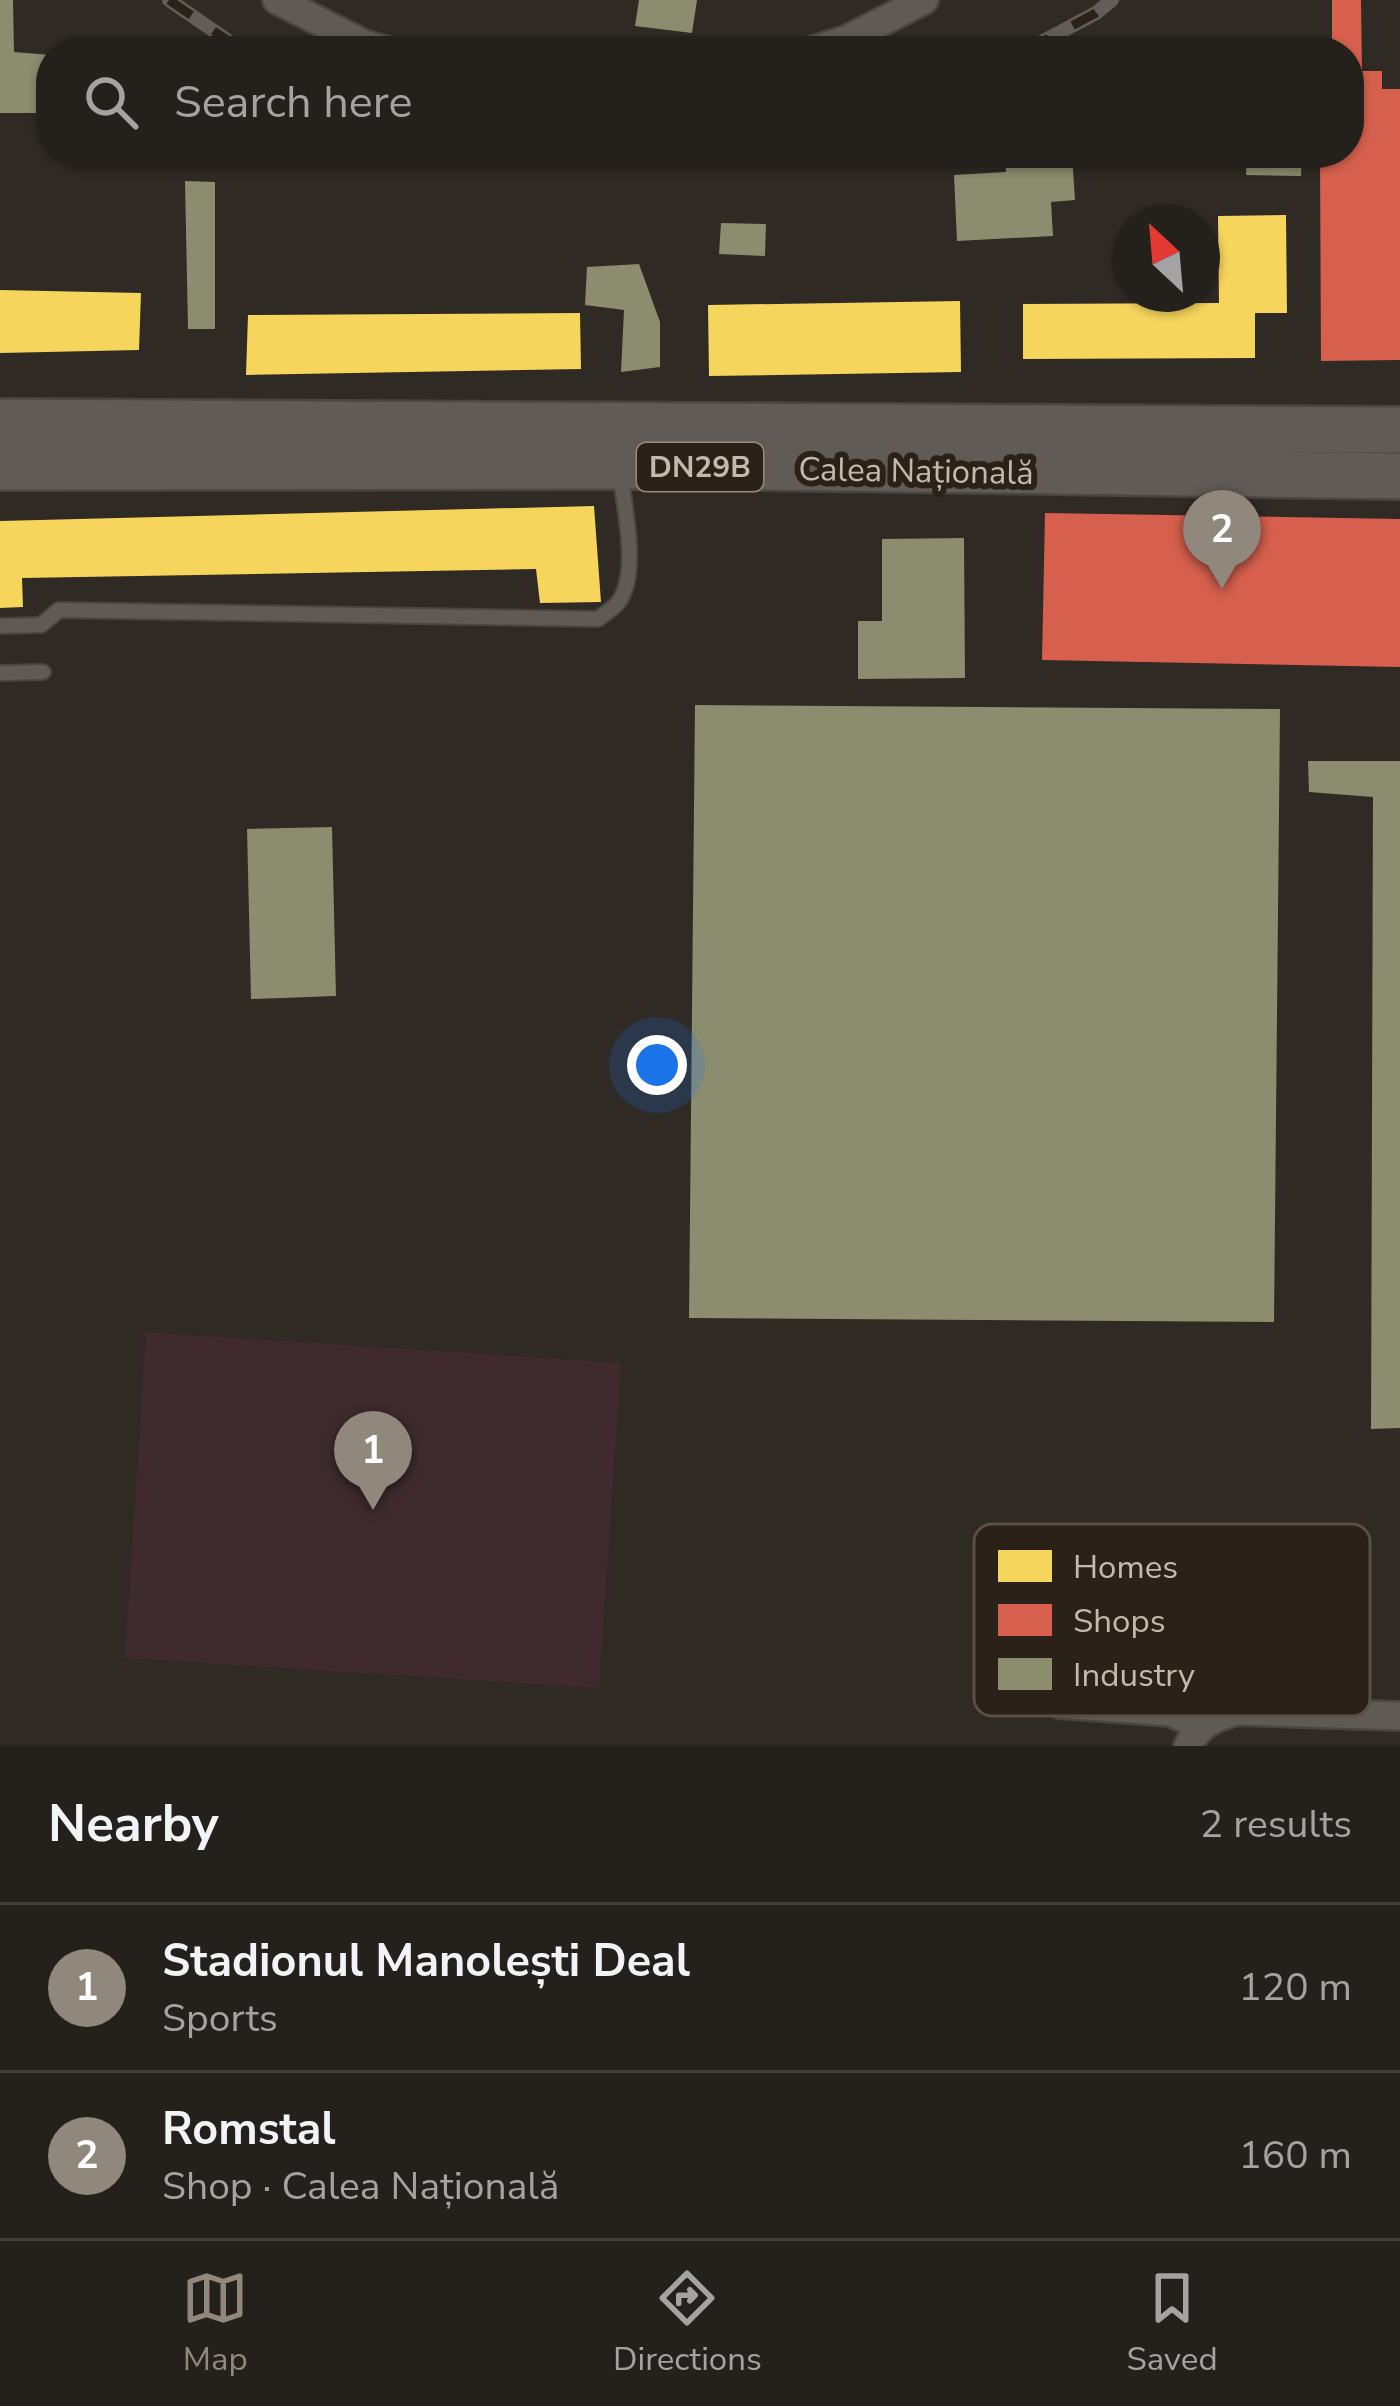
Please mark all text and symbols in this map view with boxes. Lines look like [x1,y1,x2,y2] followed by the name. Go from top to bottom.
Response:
[36,36,1364,168] search box
[78,69,144,135] icon: search
[174,72,413,133] text: Search here
[1112,204,1220,312] north arrow
[637,443,763,491] road number: DN29B
[798,447,1034,496] street label: Calea Națională
[1183,490,1261,589] pin: 2
[627,1035,687,1095] your location
[334,1411,412,1510] pin: 1
[974,1524,1370,1716] legend
[1073,1545,1178,1590] text: Homes
[1073,1599,1166,1644] text: Shops
[1073,1653,1195,1698] text: Industry
[48,1789,219,1859] text: Nearby
[1200,1798,1352,1851] text: 2 results
[162,1931,690,1992] text: Stadionul Manolești Deal
[75,1961,99,2014] text: 1
[1238,1961,1352,2014] text: 120 m
[162,1992,278,2045] text: Sports
[162,2099,336,2160] text: Romstal
[75,2129,99,2182] text: 2
[1238,2129,1352,2182] text: 160 m
[162,2160,560,2213] text: Shop · Calea Națională
[182,2265,248,2382] tab: Map
[613,2265,762,2382] tab: Directions
[1126,2265,1218,2382] tab: Saved

